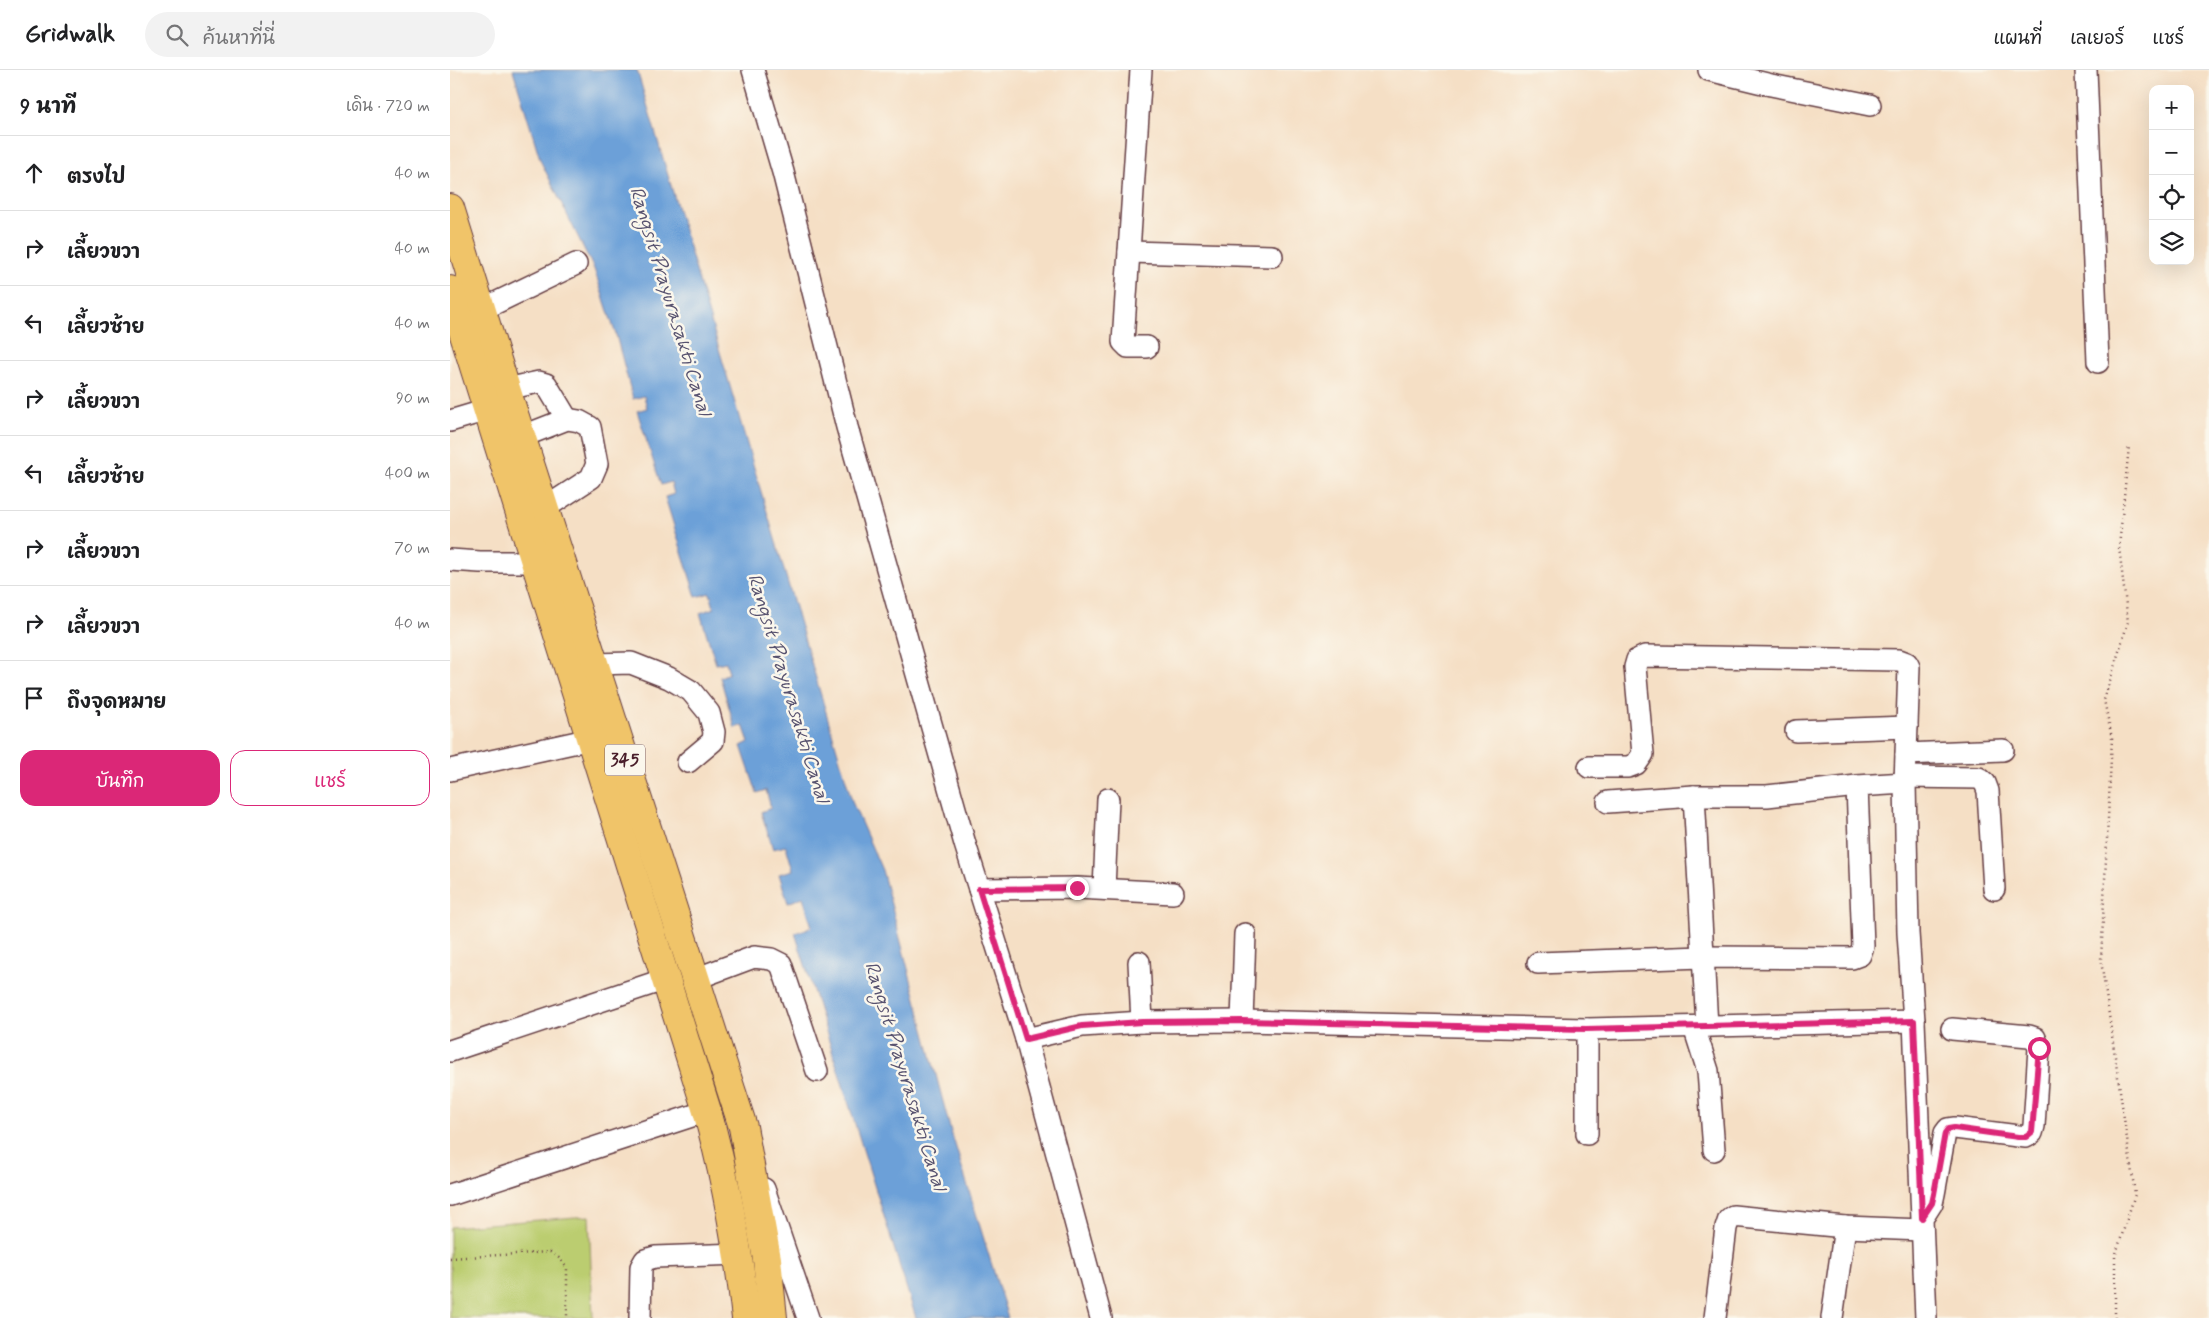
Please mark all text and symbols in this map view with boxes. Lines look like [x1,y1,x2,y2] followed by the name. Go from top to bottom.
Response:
[145,12,495,57] search box
[25,19,115,50] text: Gridwalk
[163,21,191,49] icon: search
[203,26,275,51] text: ค้นหาที่นี่
[1994,27,2042,51] text: แผนที่
[2070,27,2124,51] text: เลเยอร์
[2152,27,2184,51] text: แชร์
[2149,85,2194,265] map controls
[2149,85,2194,130] button: +
[20,93,76,121] text: 9 นาที
[346,96,430,117] text: เดิน · 720 m
[2149,130,2194,175] button: −
[20,159,48,187] icon: ahead
[394,163,430,184] text: 40 m
[67,165,125,190] text: ตรงไป
[2149,175,2194,220] button: locate
[620,183,719,422] water label: Rangsit Prayurasakti Canal
[2149,220,2194,265] button: layers
[20,234,48,262] icon: right
[394,238,430,259] text: 40 m
[67,240,140,265] text: เลี้ยวขวา
[20,309,48,337] icon: left
[394,313,430,334] text: 40 m
[67,315,144,340] text: เลี้ยวซ้าย
[20,384,48,412] icon: right
[396,388,430,409] text: 90 m
[67,390,140,415] text: เลี้ยวขวา
[20,459,48,487] icon: left
[385,463,430,484] text: 400 m
[67,465,144,490] text: เลี้ยวซ้าย
[20,534,48,562] icon: right
[394,538,430,559] text: 70 m
[67,540,140,565] text: เลี้ยวขวา
[738,570,837,809] water label: Rangsit Prayurasakti Canal
[20,609,48,637] icon: right
[394,613,430,634] text: 40 m
[67,615,140,640] text: เลี้ยวขวา
[20,684,48,712] icon: arrive
[67,690,166,715] text: ถึงจุดหมาย
[605,744,645,776] road number: 345
[20,750,220,806] button: บันทึก
[230,750,430,806] button: แชร์
[1066,877,1089,900] route end
[855,958,954,1197] water label: Rangsit Prayurasakti Canal
[2028,1037,2051,1060] route start

